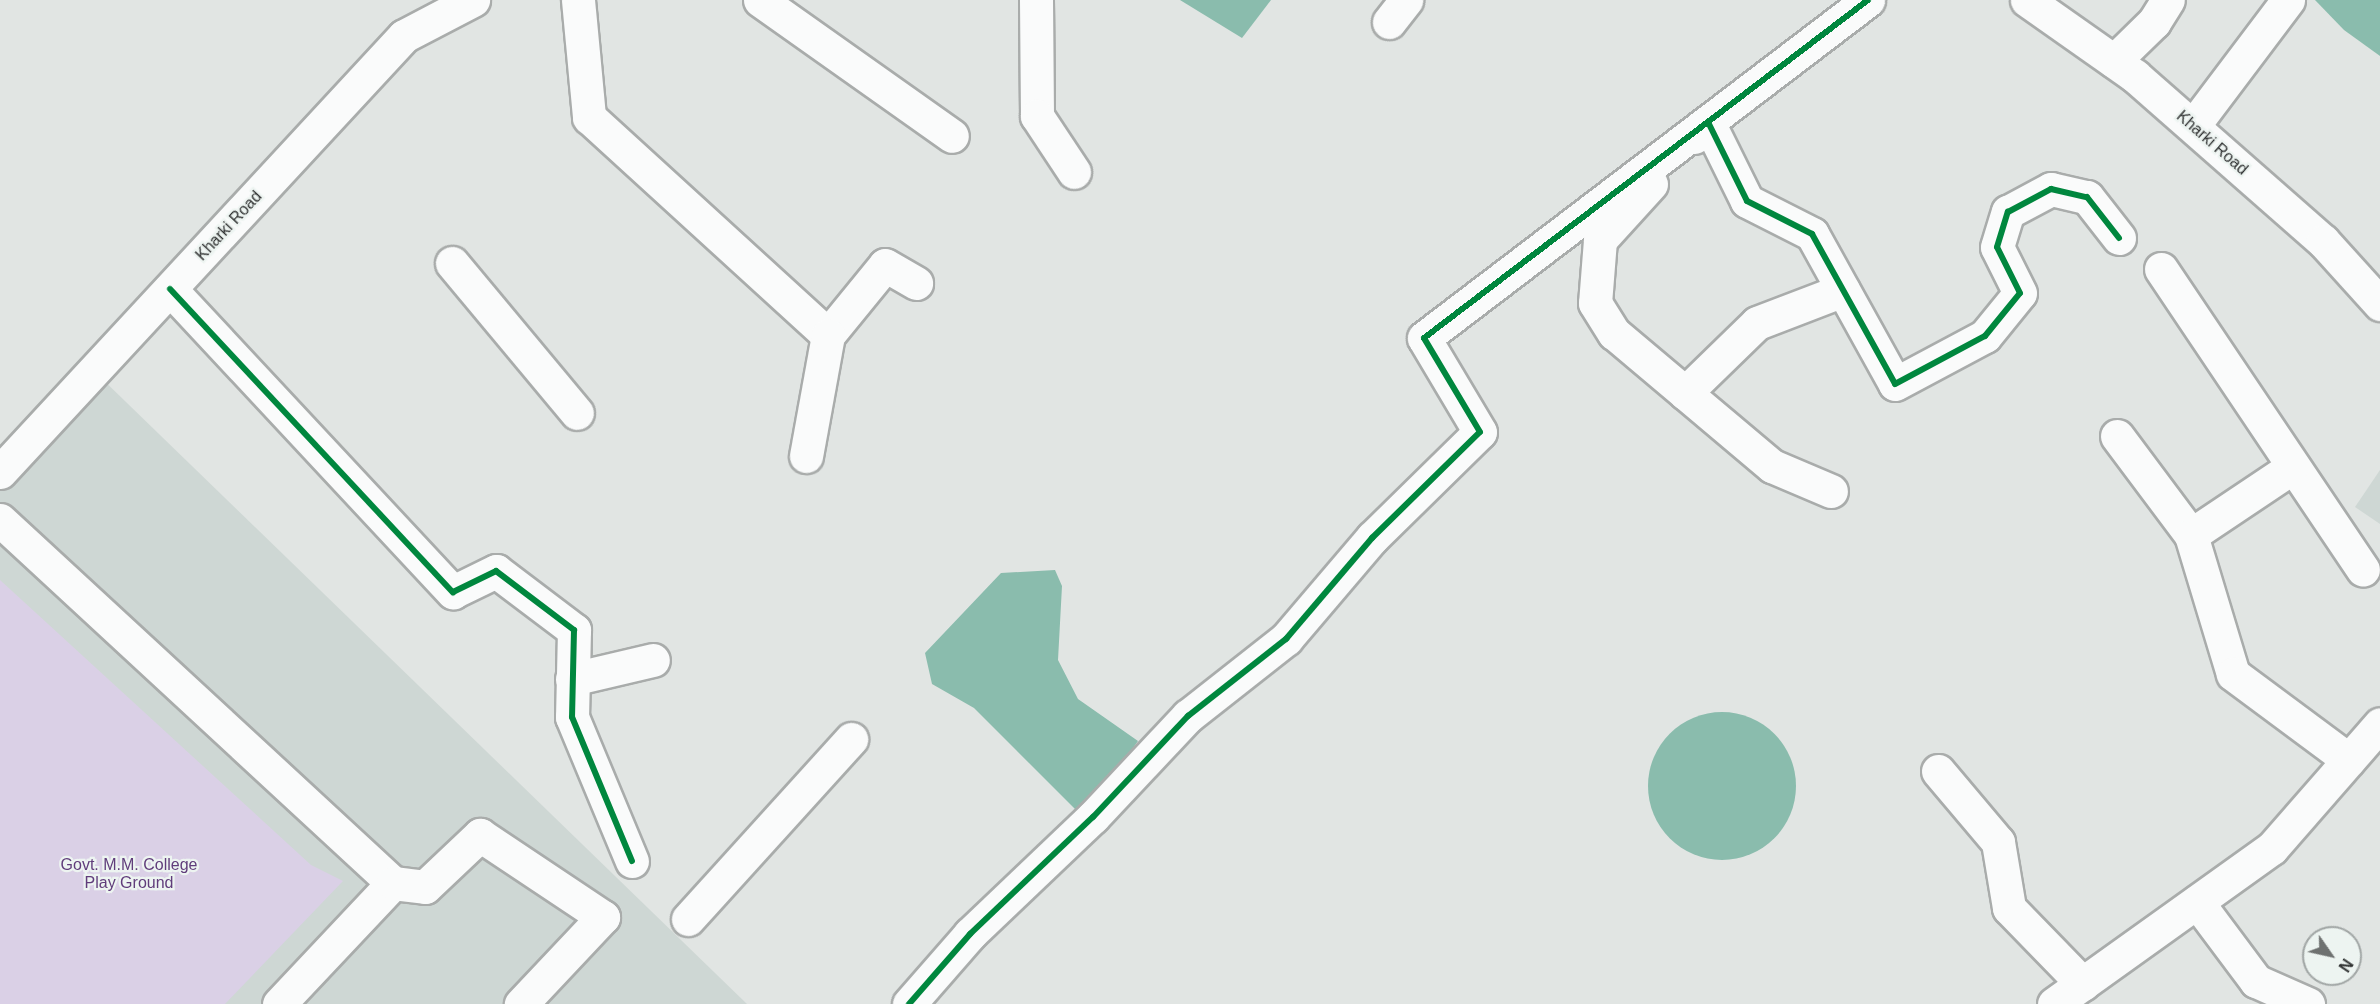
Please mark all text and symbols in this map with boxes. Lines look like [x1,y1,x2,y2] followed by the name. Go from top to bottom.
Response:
[2172,107,2252,179] street label: Kharki Road
[192,187,266,265] street label: Kharki Road
[61,855,197,893] park label: Govt. M.M. College Play Ground
[2302,926,2362,986] north arrow
[2335,956,2356,975] text: N

